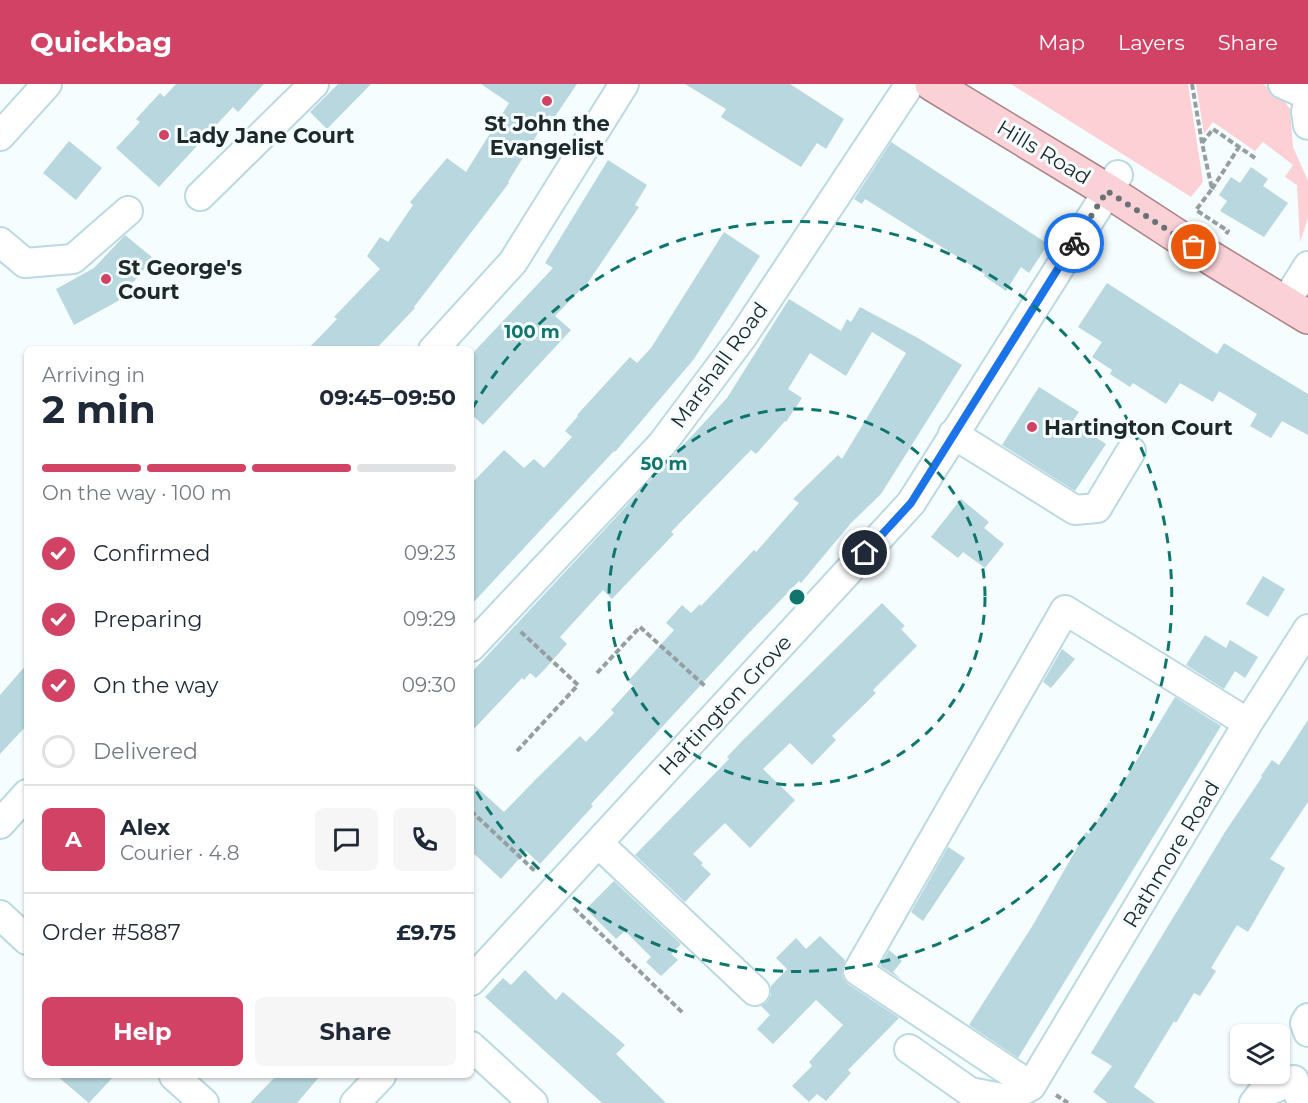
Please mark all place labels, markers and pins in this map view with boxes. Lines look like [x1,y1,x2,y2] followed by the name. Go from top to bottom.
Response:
[540,94,554,108] marker: St John the Evangelist
[484,111,610,160] place label: St John the Evangelist
[176,123,354,148] place label: Lady Jane Court
[157,128,171,142] marker: Lady Jane Court
[1168,221,1219,272] pin
[118,255,242,304] place label: St George's Court
[99,272,113,286] marker: St George's Court
[1044,415,1233,440] place label: Hartington Court
[1025,420,1039,434] marker: Hartington Court
[839,527,890,578] pin
[787,587,807,607] centre of rings

